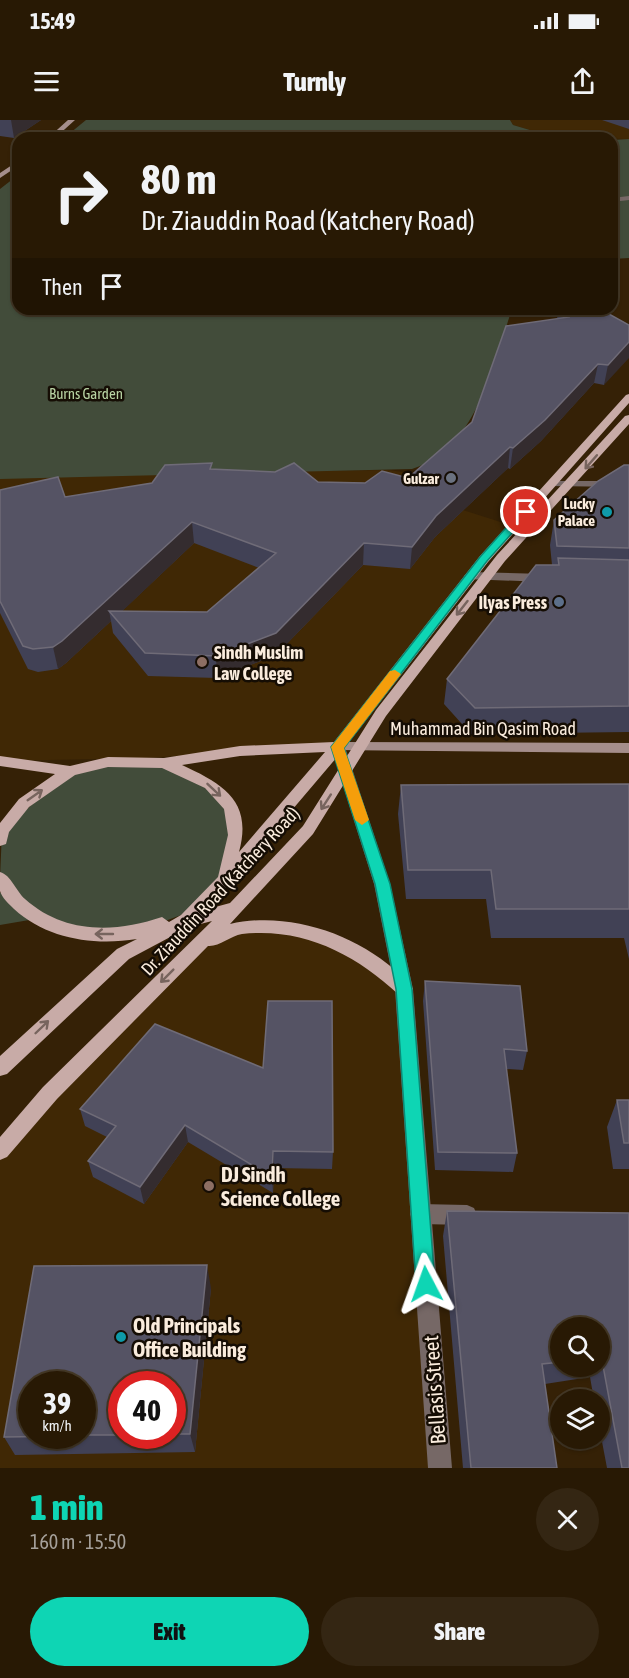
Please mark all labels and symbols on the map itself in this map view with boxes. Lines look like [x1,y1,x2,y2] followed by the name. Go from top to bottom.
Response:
[49,385,123,402] park label: Burns Garden
[584,454,598,469] one-way arrow
[403,470,440,487] place label: Gulzar
[444,471,458,485] marker: Gulzar
[500,486,551,537] pin
[558,495,596,529] place label: Lucky Palace
[600,505,614,519] marker: Lucky Palace
[478,592,548,613] place label: Ilyas Press
[552,595,566,609] marker: Ilyas Press
[456,600,469,616] one-way arrow
[214,642,303,684] place label: Sindh Muslim Law College
[195,655,209,669] marker: Sindh Muslim Law College
[390,718,576,739] street label: Muhammad Bin Qasim Road
[206,783,221,797] one-way arrow
[27,789,43,801] one-way arrow
[319,793,332,810] one-way arrow
[136,802,304,980] street label: Dr. Ziauddin Road (Katchery Road)
[94,928,114,940] one-way arrow
[159,969,174,984] one-way arrow
[35,1020,50,1034] one-way arrow
[221,1162,340,1210] place label: DJ Sindh Science College
[202,1179,216,1193] marker: DJ Sindh Science College
[394,1252,458,1316] position arrow
[133,1313,247,1361] place label: Old Principals Office Building
[114,1330,128,1344] marker: Old Principals Office Building
[418,1335,450,1445] street label: Bellasis Street
[108,1371,186,1449] speed limit sign: 40

